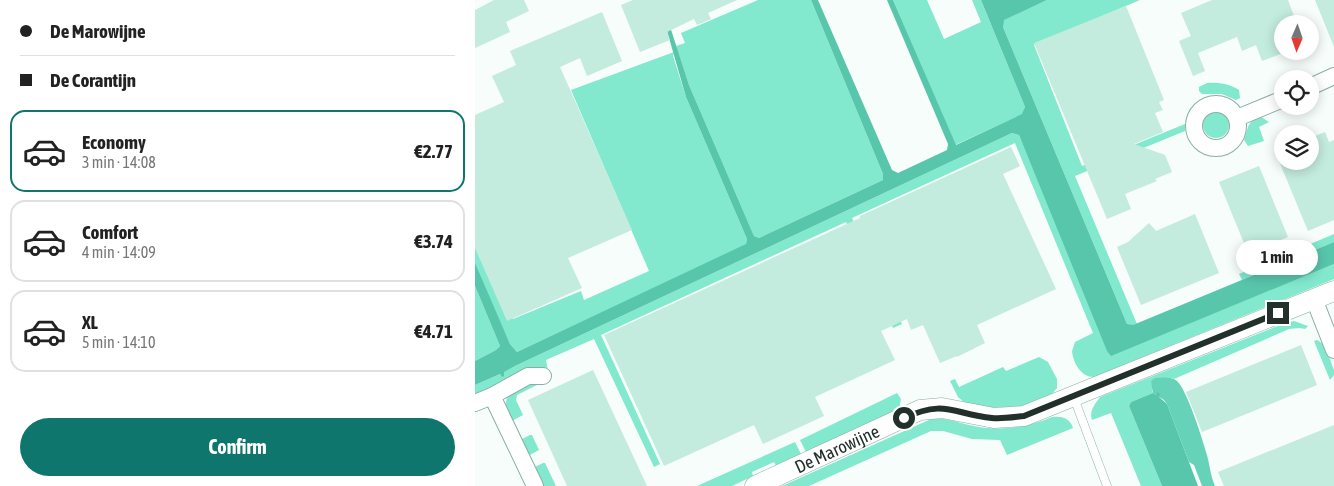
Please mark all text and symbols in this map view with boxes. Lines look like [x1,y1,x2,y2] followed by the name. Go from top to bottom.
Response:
[1274,15,1319,60] north arrow
[1274,15,1319,170] map controls
[50,20,146,42] text: De Marowijne
[50,69,136,91] text: De Corantijn
[1274,70,1319,115] button: locate
[1274,125,1319,170] button: layers
[22,129,67,174] icon: car
[82,131,146,153] text: Economy
[414,140,453,162] text: €2.77
[82,153,156,171] text: 3 min · 14:08
[22,219,67,264] icon: car
[82,221,138,243] text: Comfort
[414,230,453,252] text: €3.74
[1237,240,1319,276] callout: 1 min
[82,243,156,261] text: 4 min · 14:09
[1261,248,1293,266] text: 1 min
[1267,302,1289,324] route end
[22,309,67,354] icon: car
[82,311,98,333] text: XL
[414,320,453,342] text: €4.71
[82,333,155,351] text: 5 min · 14:10
[893,407,915,429] route start
[20,418,455,476] button: Confirm
[791,420,882,477] street label: De Marowijne

